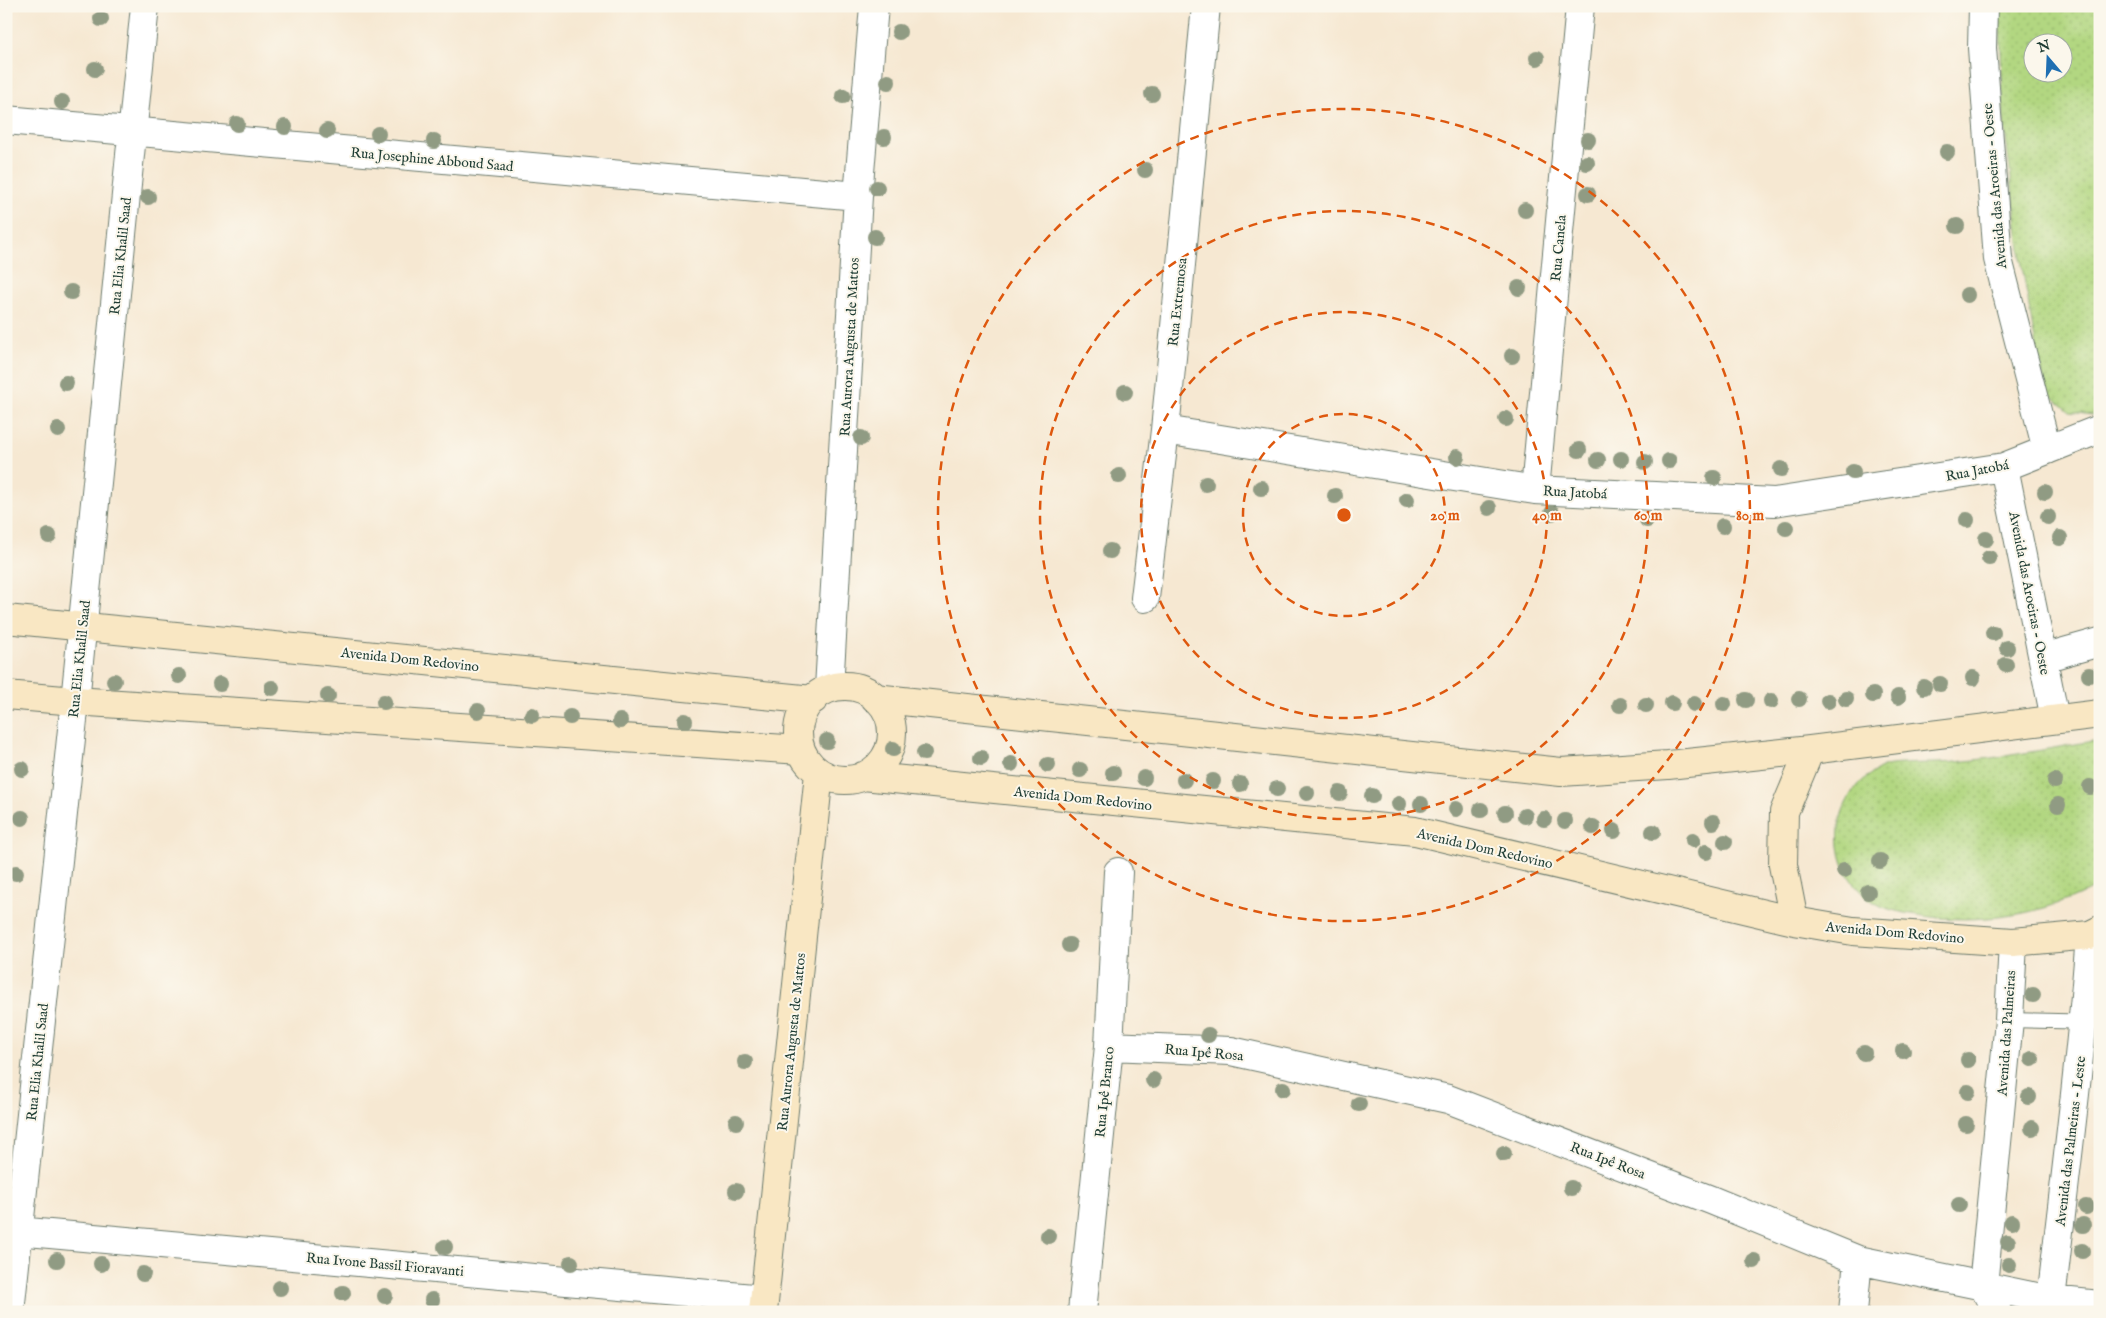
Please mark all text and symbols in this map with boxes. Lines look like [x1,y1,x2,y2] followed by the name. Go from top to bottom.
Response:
[2024,32,2074,82] north arrow
[2034,36,2053,57] text: N
[1979,102,2011,270] street label: Avenida das Aroeiras - Oeste
[350,144,515,176] street label: Rua Josephine Abboud Saad
[106,196,136,316] street label: Rua Elia Khalil Saad
[1547,213,1571,282] street label: Rua Canela
[1164,256,1192,347] street label: Rua Extremosa
[836,257,864,437] street label: Rua Aurora Augusta de Mattos
[1944,456,2011,486] street label: Rua Jatobá
[1542,482,1608,504] street label: Rua Jatobá
[1335,506,1353,524] centre of rings
[1430,506,1460,525] text: 20 m
[1532,506,1562,525] text: 40 m
[1634,506,1663,525] text: 60 m
[1736,506,1764,525] text: 80 m
[2004,509,2054,677] street label: Avenida das Aroeiras - Oeste
[65,599,95,719] street label: Rua Elia Khalil Saad
[339,644,480,676] street label: Avenida Dom Redovino
[1012,783,1153,815] street label: Avenida Dom Redovino
[1414,824,1555,873] street label: Avenida Dom Redovino
[1824,918,1965,948] street label: Avenida Dom Redovino
[774,952,810,1132] street label: Rua Aurora Augusta de Mattos
[1994,970,2020,1097] street label: Avenida das Palmeiras
[23,1002,53,1122] street label: Rua Elia Khalil Saad
[1164,1041,1245,1065] street label: Rua Ipê Rosa
[1091,1045,1119,1139] street label: Rua Ipê Branco
[2052,1055,2090,1228] street label: Avenida das Palmeiras - Leste
[1568,1138,1649,1184] street label: Rua Ipê Rosa
[305,1249,465,1281] street label: Rua Ivone Bassil Fioravanti

